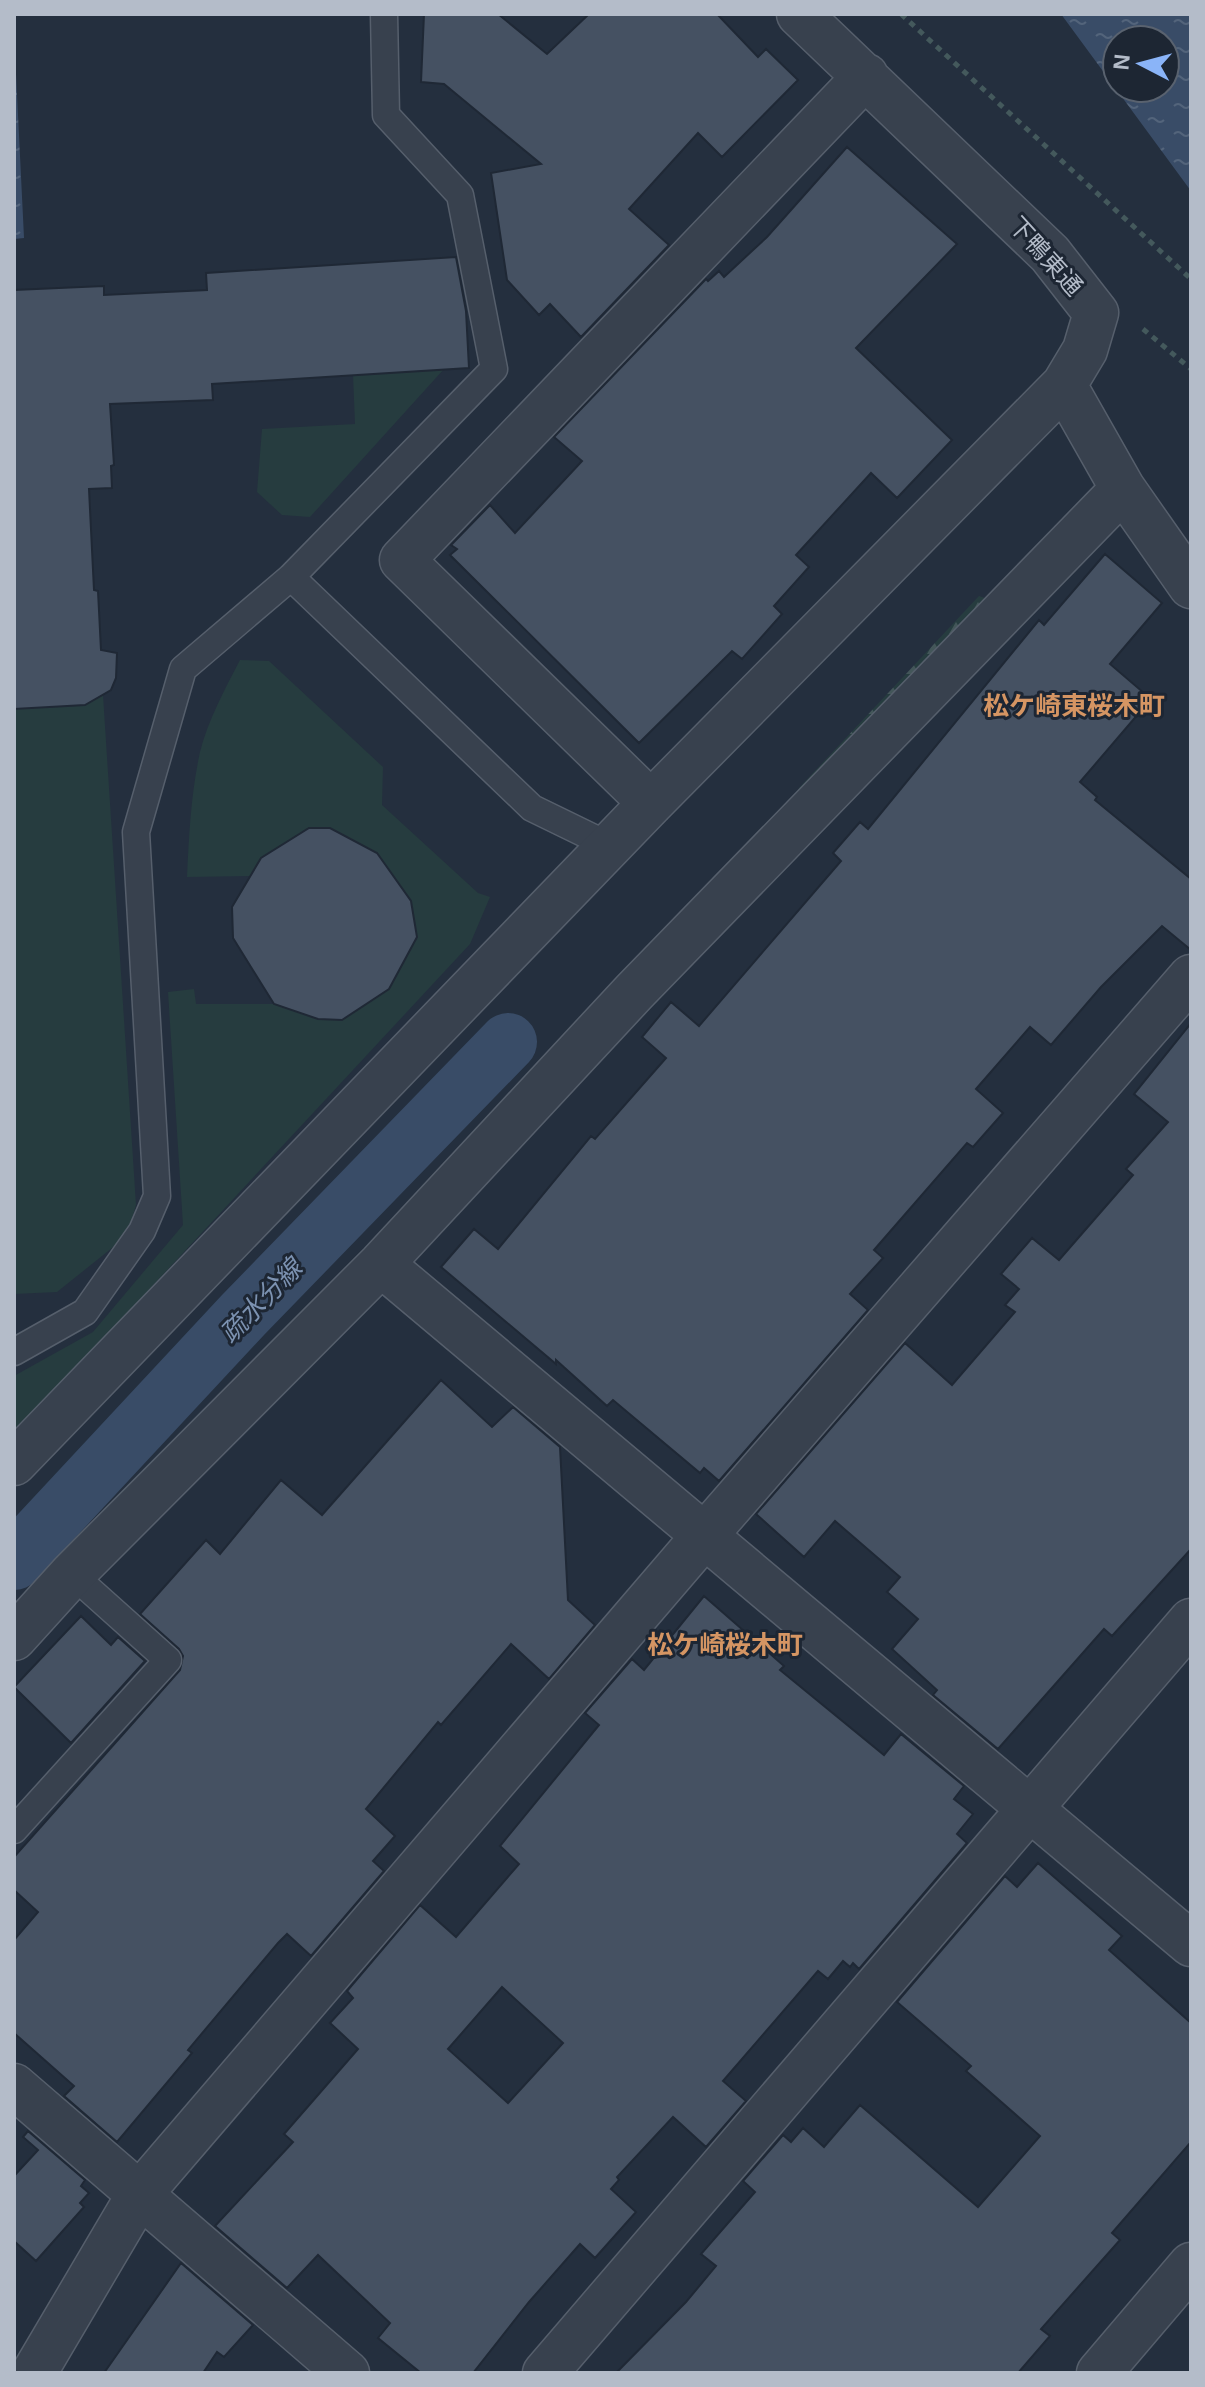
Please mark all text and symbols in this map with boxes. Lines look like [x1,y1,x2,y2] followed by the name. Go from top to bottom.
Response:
[1101,24,1181,104] north arrow
[1108,53,1135,71] text: N
[1004,211,1088,301] street label: 下鴨東通
[983,691,1165,721] district label: 松ケ崎東桜木町
[214,1251,310,1349] water label: 疏水分線
[647,1630,803,1660] district label: 松ケ崎桜木町

